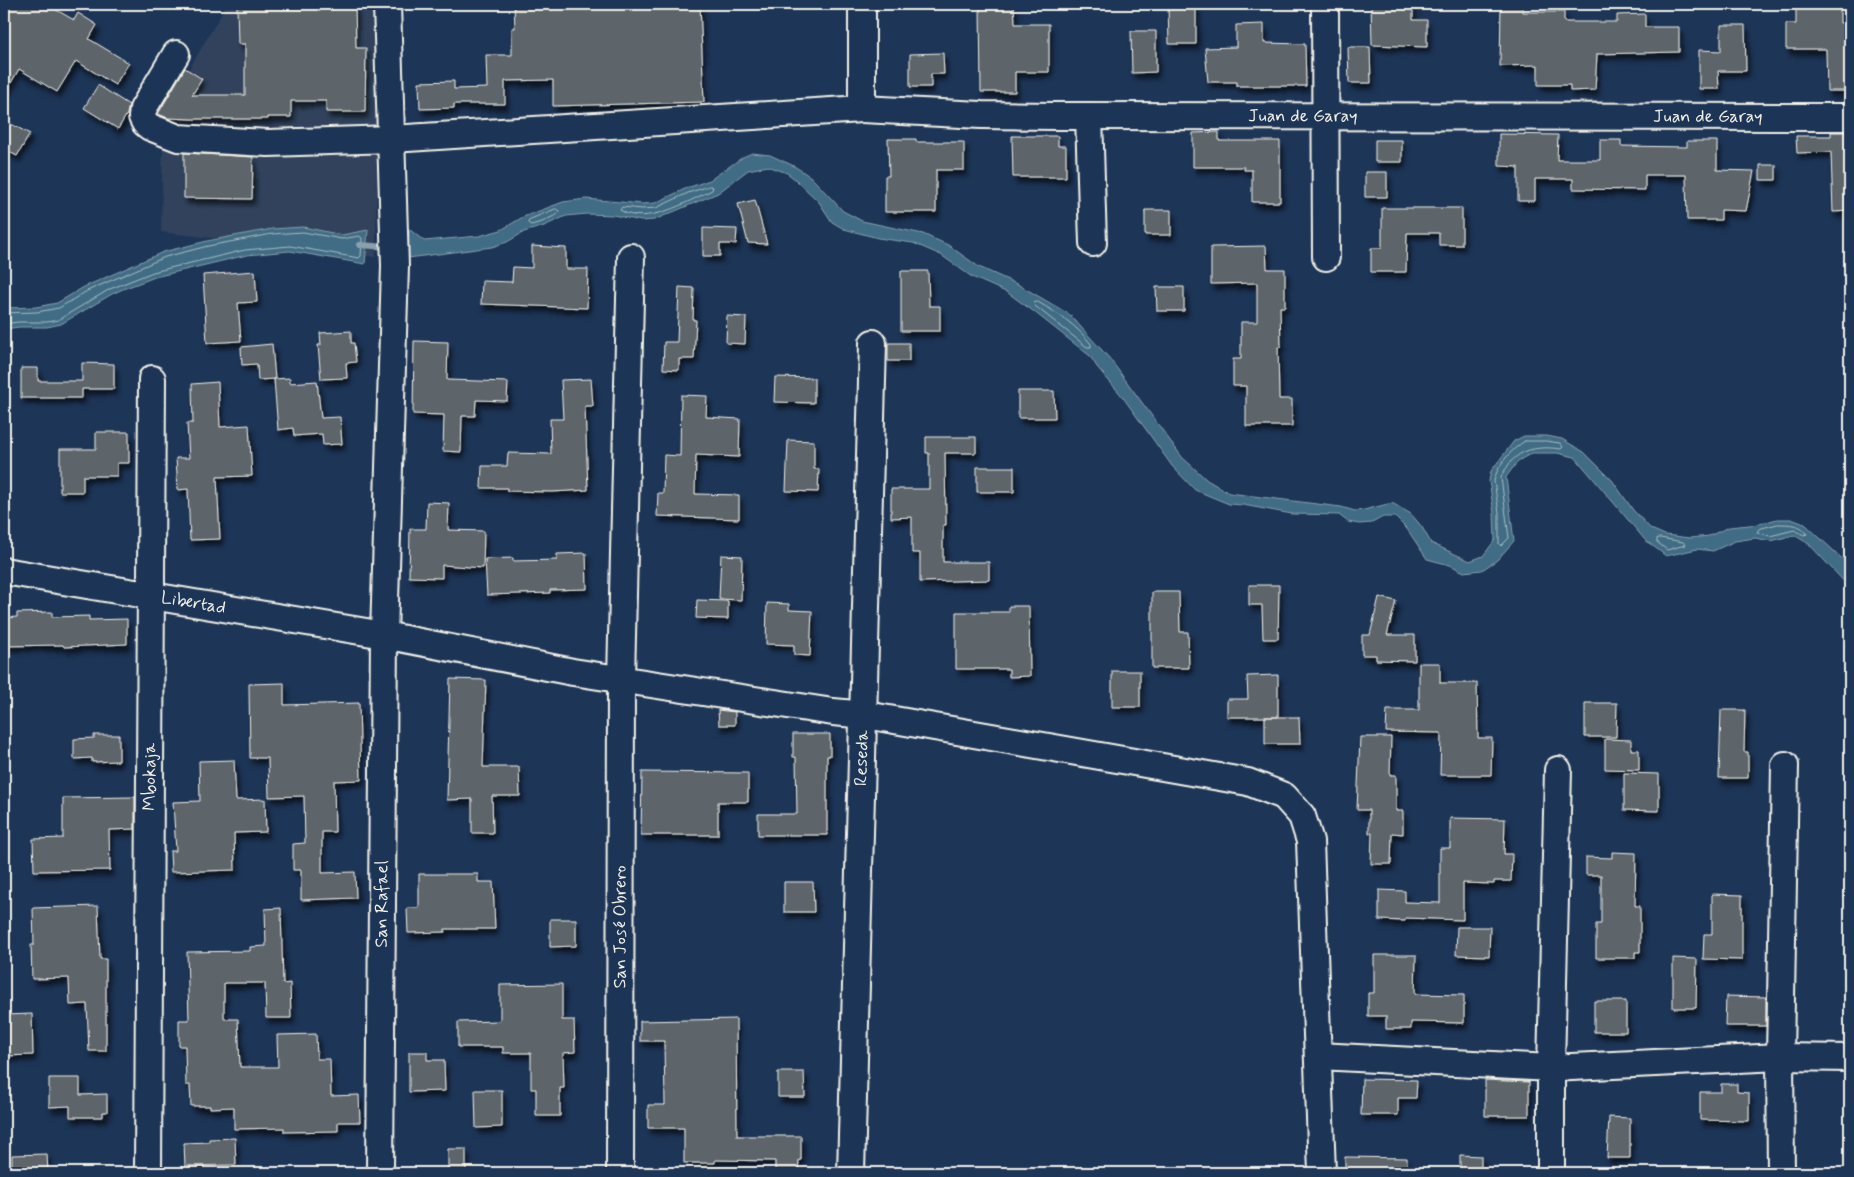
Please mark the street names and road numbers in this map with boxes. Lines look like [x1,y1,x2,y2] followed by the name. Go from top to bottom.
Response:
[1248,104,1358,128] street label: Juan de Garay
[1653,105,1763,129] street label: Juan de Garay
[159,586,227,620] street label: Libertad
[849,730,875,786] street label: Reseda
[138,743,162,811] street label: Mbokaja
[370,860,394,948] street label: San Rafael
[608,865,633,989] street label: San José Obrero

